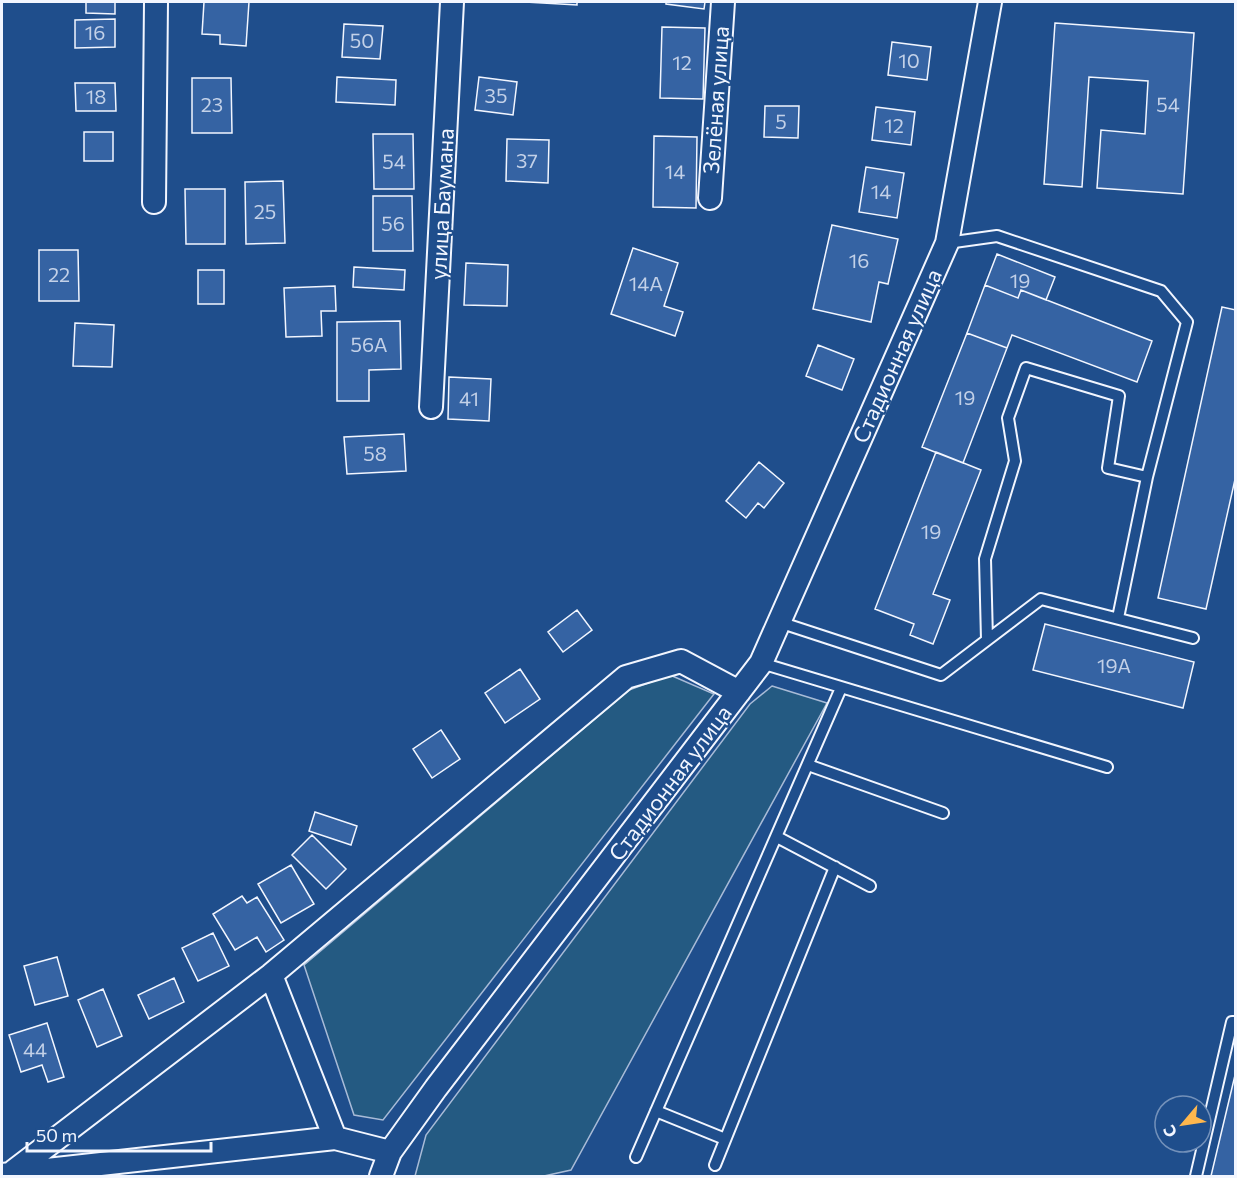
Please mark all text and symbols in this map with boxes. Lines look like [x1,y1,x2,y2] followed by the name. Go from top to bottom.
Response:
[85,20,105,44] house number: 16
[697,25,734,175] street label: Зелёная улица
[350,28,374,52] house number: 50
[898,48,920,72] house number: 10
[672,50,692,74] house number: 12
[485,83,507,107] house number: 35
[86,84,106,108] house number: 18
[201,92,223,116] house number: 23
[1156,92,1180,116] house number: 54
[775,109,787,133] house number: 5
[884,113,904,137] house number: 12
[424,128,459,280] street label: улица Баумана
[516,148,538,172] house number: 37
[382,149,406,173] house number: 54
[665,159,685,183] house number: 14
[871,179,891,203] house number: 14
[254,199,276,223] house number: 25
[381,211,405,235] house number: 56
[849,248,869,272] house number: 16
[48,262,70,286] house number: 22
[846,265,947,447] street label: Стадионная улица
[1010,268,1030,292] house number: 19
[629,271,663,295] house number: 14А
[351,332,388,356] house number: 56А
[955,385,975,409] house number: 19
[459,386,479,410] house number: 41
[363,441,387,465] house number: 58
[921,519,941,543] house number: 19
[1097,653,1131,677] house number: 19А
[602,700,737,866] street label: Стадионная улица
[23,1037,47,1061] house number: 44
[1153,1094,1213,1154] north arrow
[27,1115,212,1153] scale bar
[1158,1122,1180,1141] text: С
[36,1124,77,1146] text: 50 m

